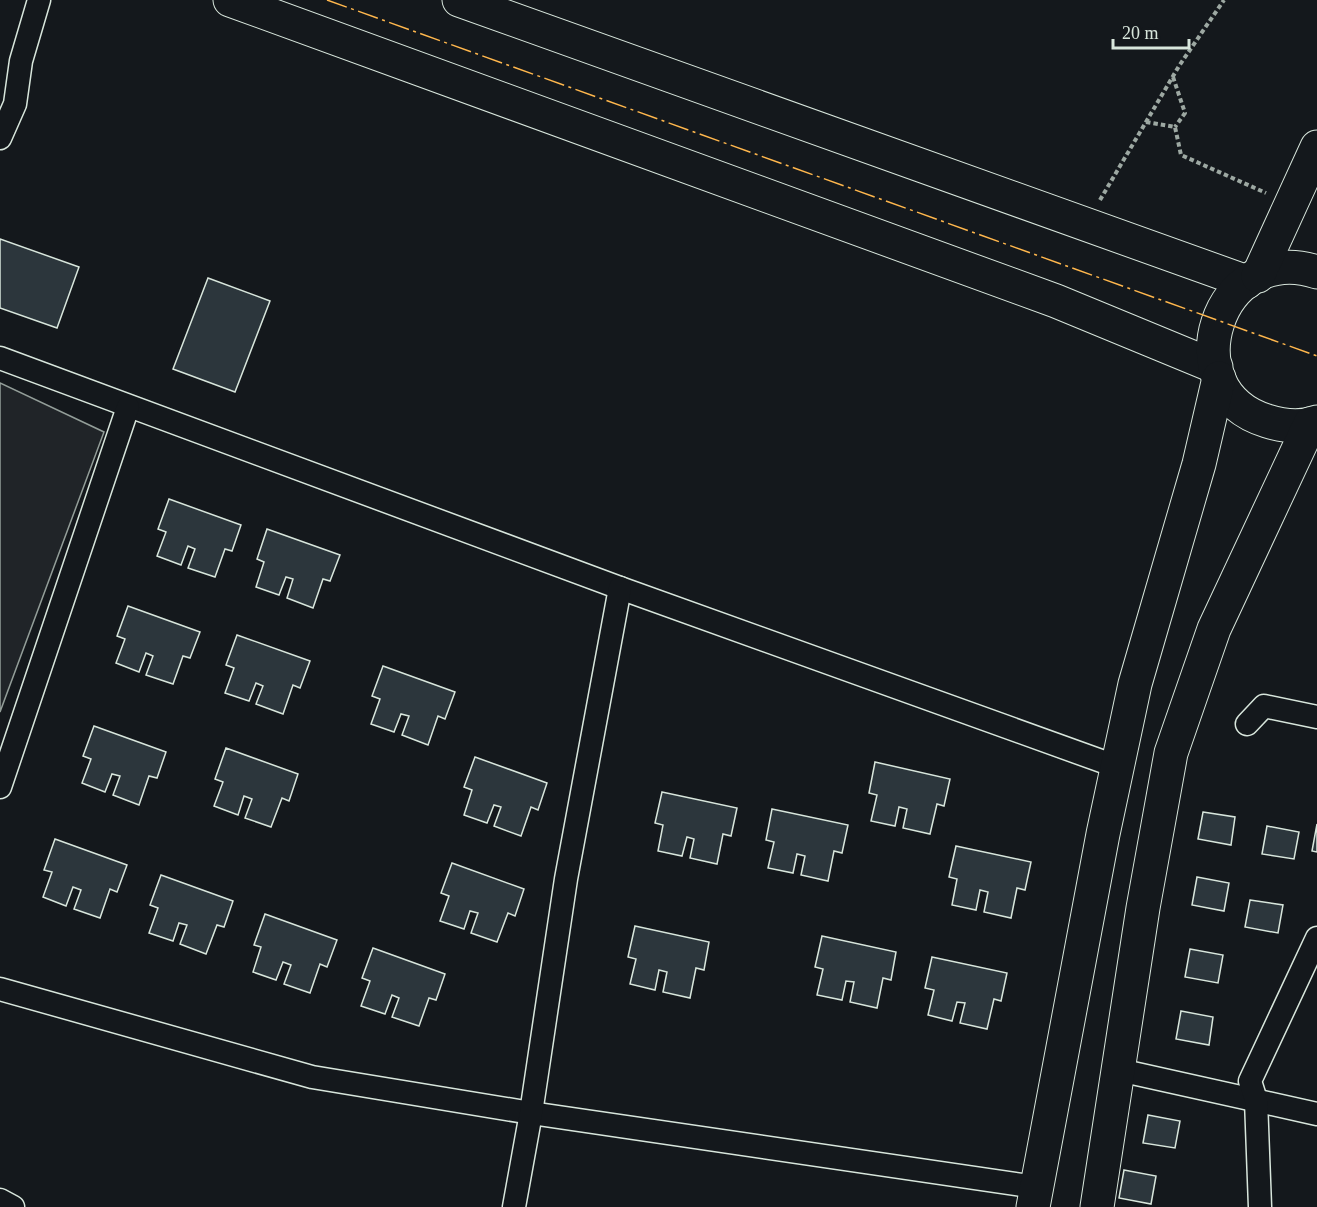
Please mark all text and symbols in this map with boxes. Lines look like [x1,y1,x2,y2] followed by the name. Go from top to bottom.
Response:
[1113,12,1190,50] scale bar
[1122,23,1159,43] text: 20 m

